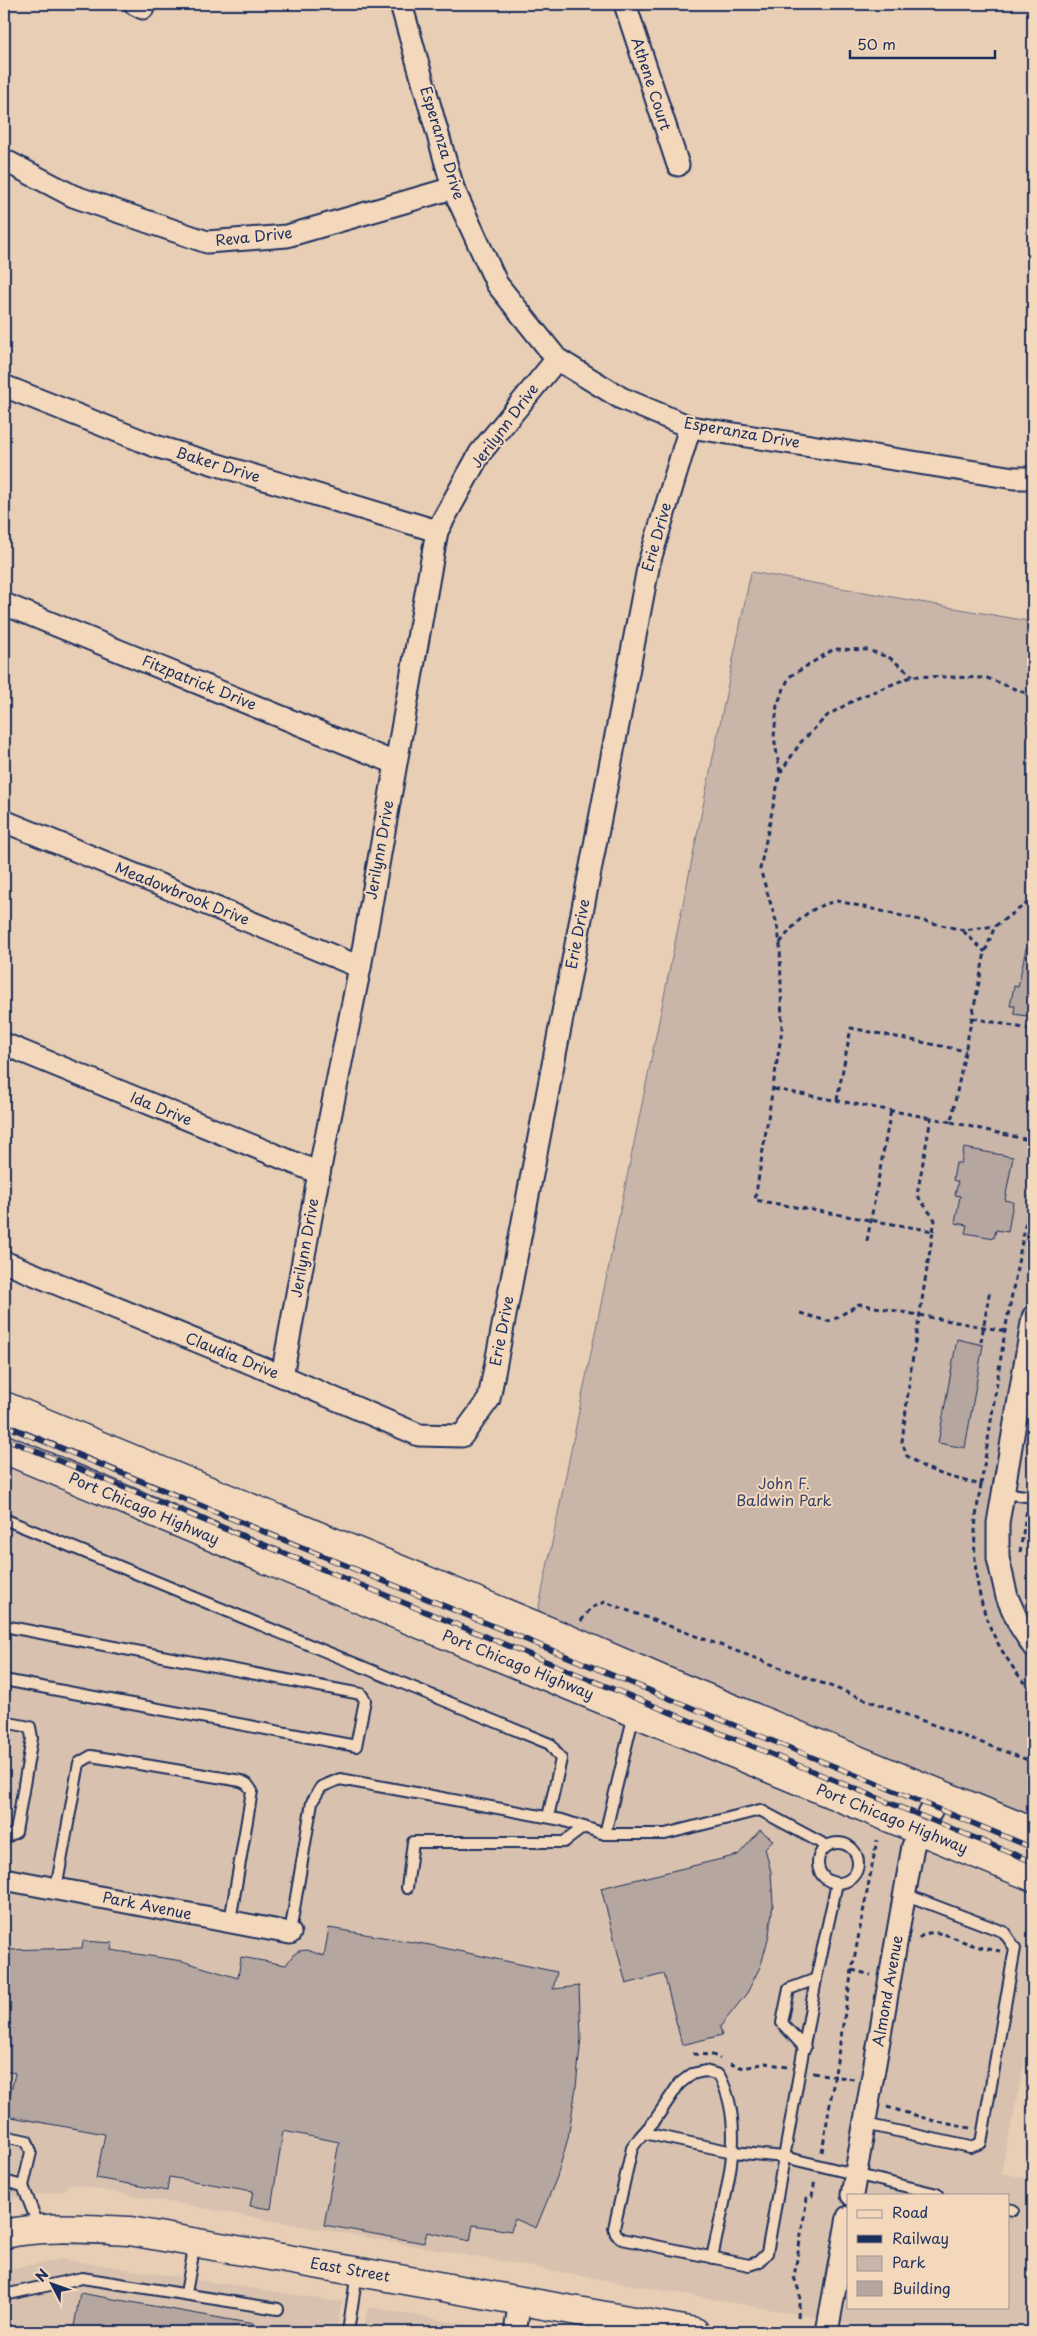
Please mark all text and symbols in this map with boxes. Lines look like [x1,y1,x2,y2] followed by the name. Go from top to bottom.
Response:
[850,28,994,60] scale bar
[857,32,896,55] text: 50 m
[627,34,678,133] street label: Athene Court
[415,83,472,202] street label: Esperanza Drive
[214,220,293,251] street label: Reva Drive
[464,378,543,472] street label: Jerilynn Drive
[682,410,802,453] street label: Esperanza Drive
[173,440,264,487] street label: Baker Drive
[635,499,676,574] street label: Erie Drive
[139,648,260,715] street label: Fitzpatrick Drive
[358,798,399,901] street label: Jerilynn Drive
[112,855,253,930] street label: Meadowbrook Drive
[558,897,595,971] street label: Erie Drive
[127,1085,196,1130] street label: Ida Drive
[283,1196,324,1299] street label: Jerilynn Drive
[482,1294,519,1368] street label: Erie Drive
[182,1325,283,1384] street label: Claudia Drive
[66,1465,223,1550] street label: Port Chicago Highway
[736,1471,832,1511] park label: John F. Baldwin Park
[439,1623,598,1705] street label: Port Chicago Highway
[813,1777,972,1859] street label: Port Chicago Highway
[101,1885,194,1924] street label: Park Avenue
[865,1933,908,2048] street label: Almond Avenue
[847,2194,1010,2308] legend
[892,2200,928,2223] text: Road
[892,2226,949,2249] text: Railway
[309,2250,392,2287] street label: East Street
[892,2250,926,2273] text: Park
[28,2258,78,2308] north arrow
[30,2264,53,2286] text: N
[892,2276,951,2299] text: Building

